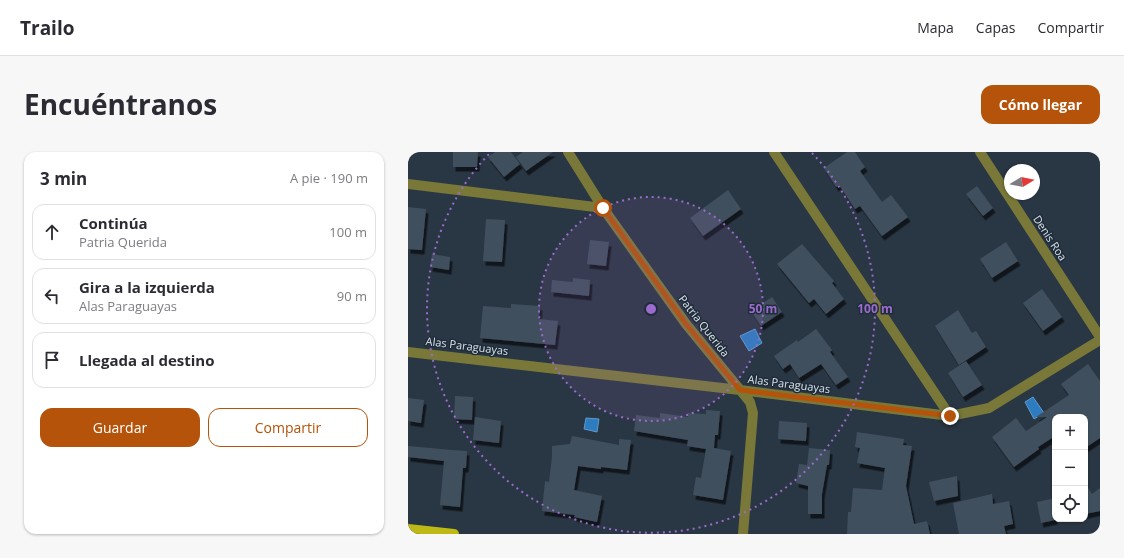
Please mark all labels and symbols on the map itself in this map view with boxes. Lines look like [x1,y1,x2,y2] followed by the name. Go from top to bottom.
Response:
[1004,164,1040,200] north arrow
[594,199,612,217] route start
[1030,212,1071,263] street label: Denis Roa
[676,292,733,360] street label: Patria Querida
[749,300,777,317] text: 50 m
[857,300,893,317] text: 100 m
[644,302,658,316] centre of rings
[425,333,509,358] street label: Alas Paraguayas
[747,371,831,396] street label: Alas Paraguayas
[941,407,959,425] route end

